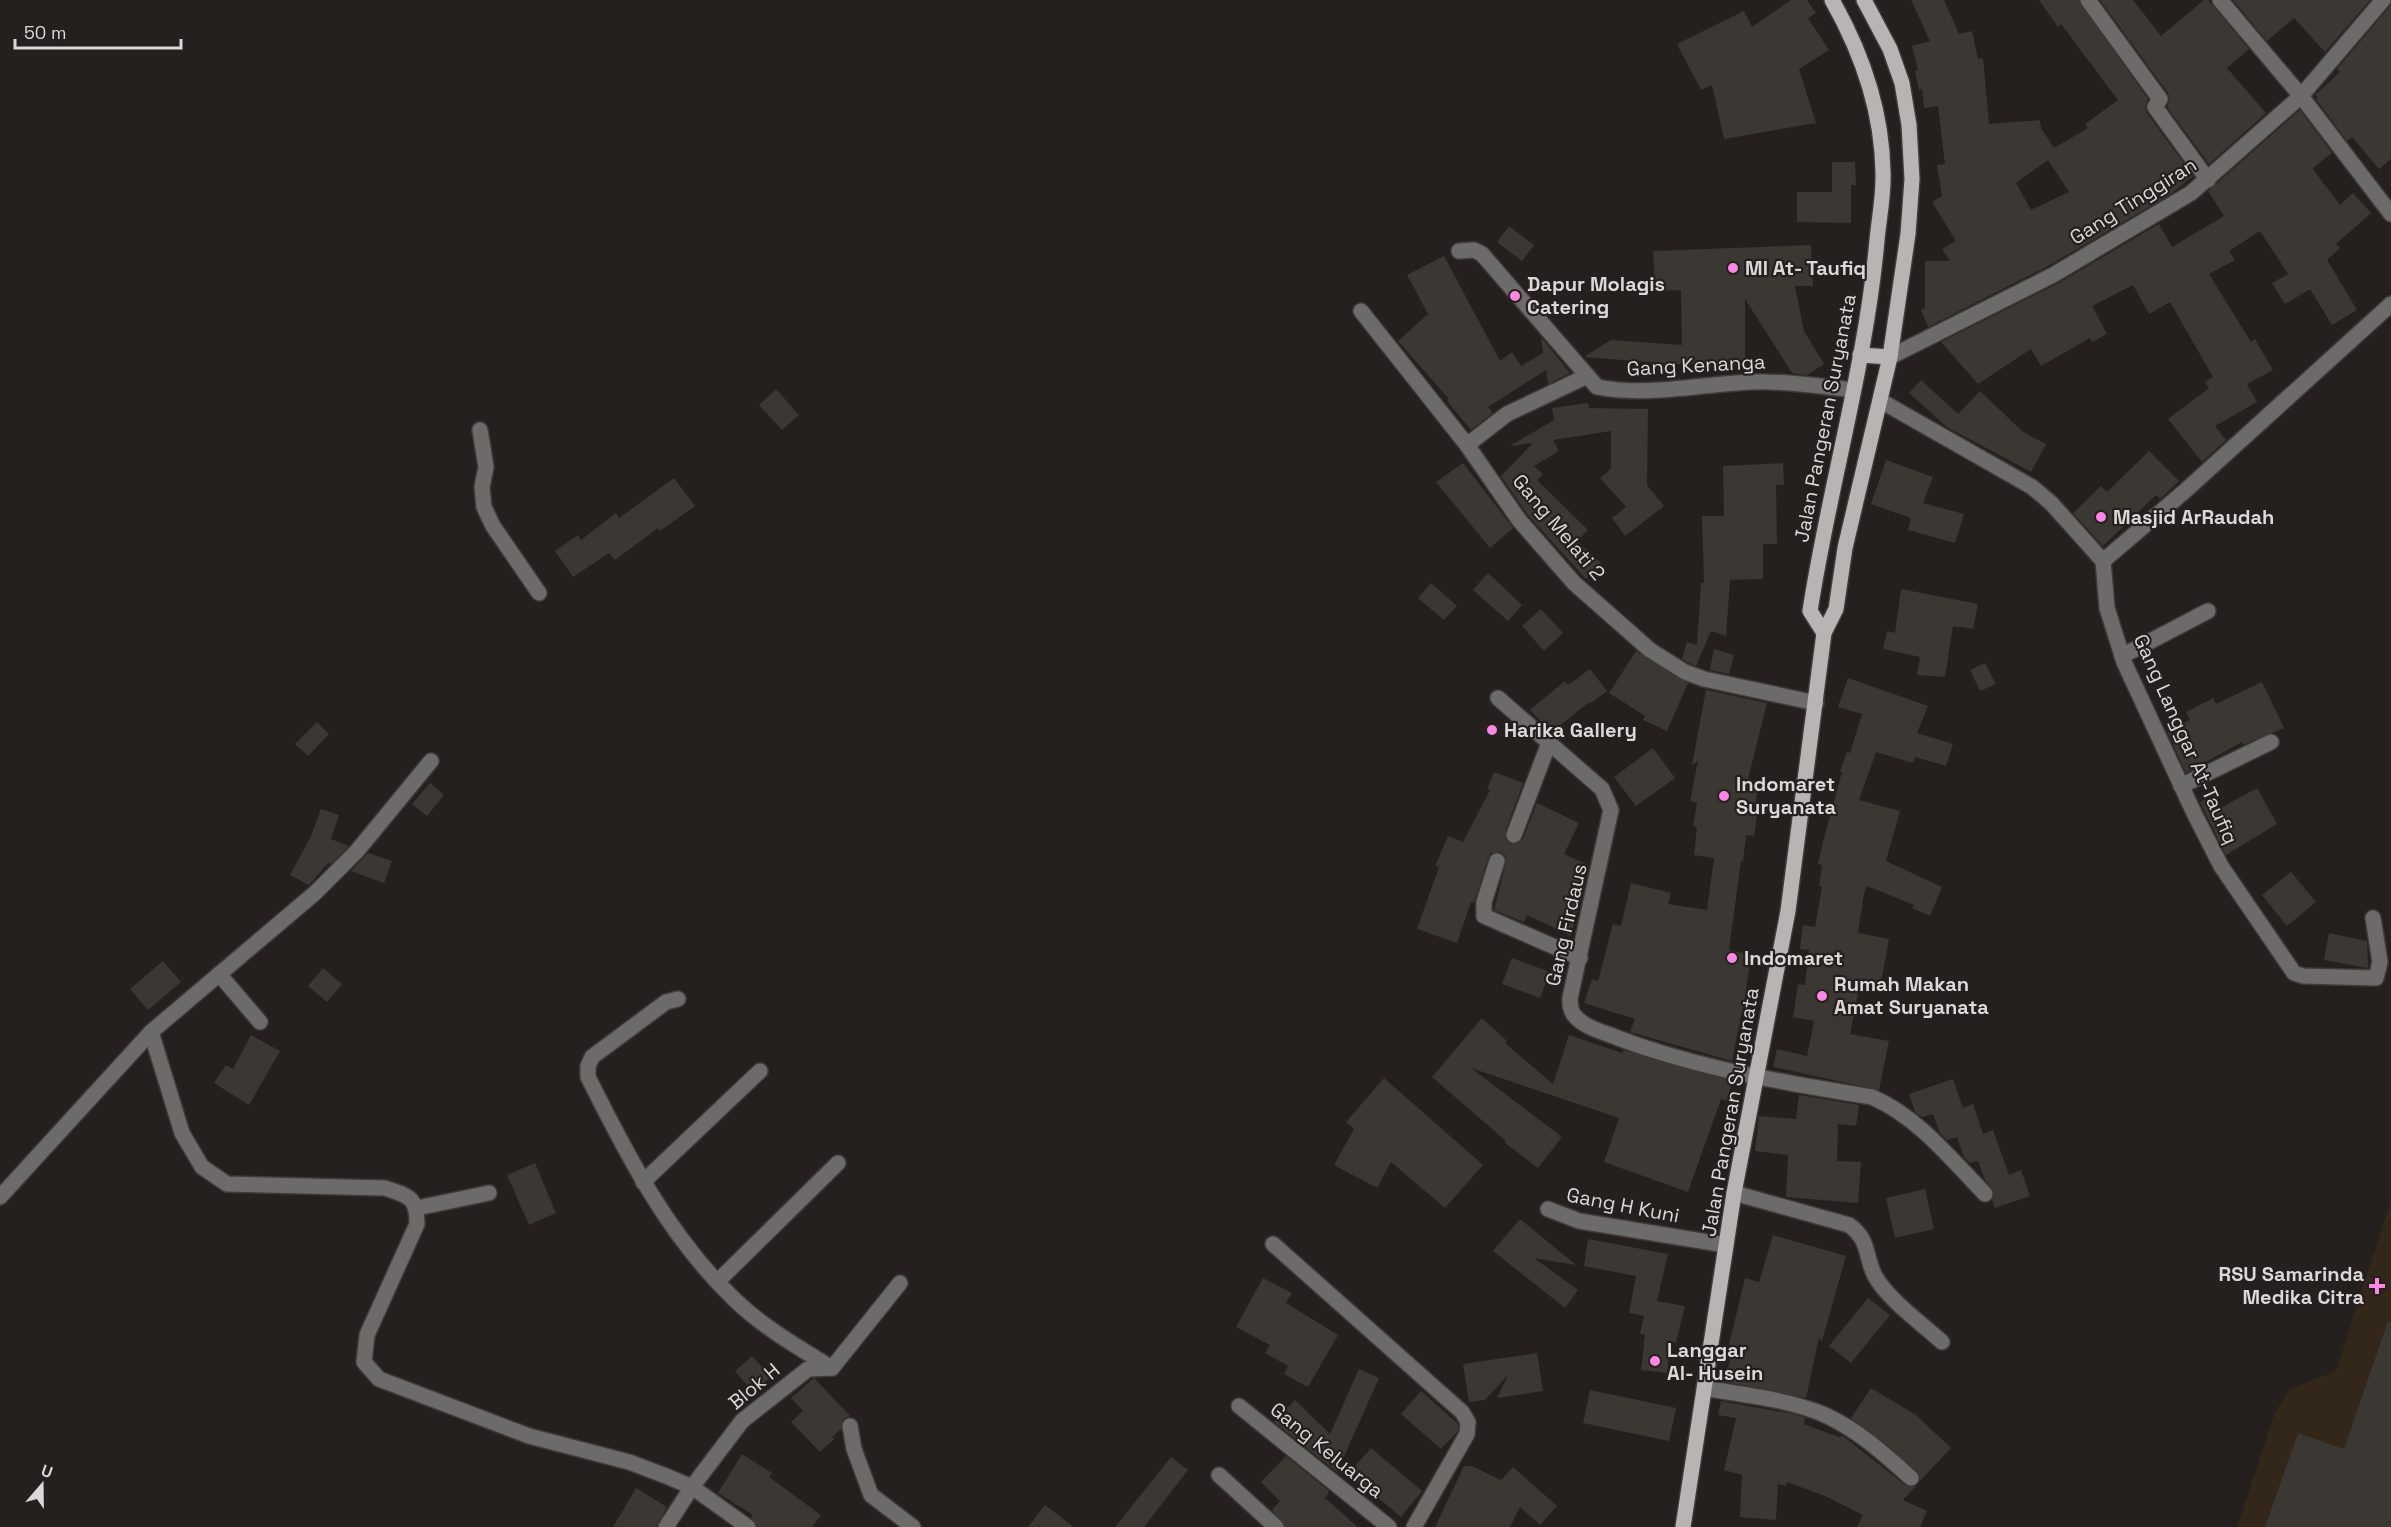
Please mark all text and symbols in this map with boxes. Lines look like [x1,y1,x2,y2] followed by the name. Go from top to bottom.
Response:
[15,12,182,50] scale bar
[24,21,66,44] text: 50 m
[2065,152,2201,250] street label: Gang Tinggiran
[1745,255,1866,281] place label: MI At- Taufiq
[1726,261,1740,275] marker: MI At- Taufiq
[1527,271,1665,320] place label: Dapur Molagis Catering
[1508,289,1522,303] marker: Dapur Molagis Catering
[1788,292,1862,544] street label: Jalan Pangeran Suryanata
[1626,348,1766,382] street label: Gang Kenanga
[1507,468,1611,586] street label: Gang Melati 2
[2113,504,2274,530] place label: Masjid ArRaudah
[2094,510,2108,524] marker: Masjid ArRaudah
[2128,630,2244,848] street label: Gang Langgar At-Taufiq
[1504,717,1637,743] place label: Harika Gallery
[1485,723,1499,737] marker: Harika Gallery
[1736,771,1837,820] place label: Indomaret Suryanata
[1717,789,1731,803] marker: Indomaret Suryanata
[1539,861,1593,989] street label: Gang Firdaus
[1744,945,1843,971] place label: Indomaret
[1725,951,1739,965] marker: Indomaret
[1834,971,1989,1020] place label: Rumah Makan Amat Suryanata
[1695,985,1765,1239] street label: Jalan Pangeran Suryanata
[1815,989,1829,1003] marker: Rumah Makan Amat Suryanata
[1564,1181,1682,1229] street label: Gang H Kuni
[2219,1261,2364,1310] place label: RSU Samarinda Medika Citra
[2368,1277,2386,1295] marker: RSU Samarinda Medika Citra
[1667,1337,1763,1386] place label: Langgar Al- Husein
[1648,1354,1662,1368] marker: Langgar Al- Husein
[723,1357,785,1415] street label: Blok H
[1265,1396,1389,1504] street label: Gang Keluarga
[12,1455,72,1515] north arrow
[38,1460,56,1483] text: U

